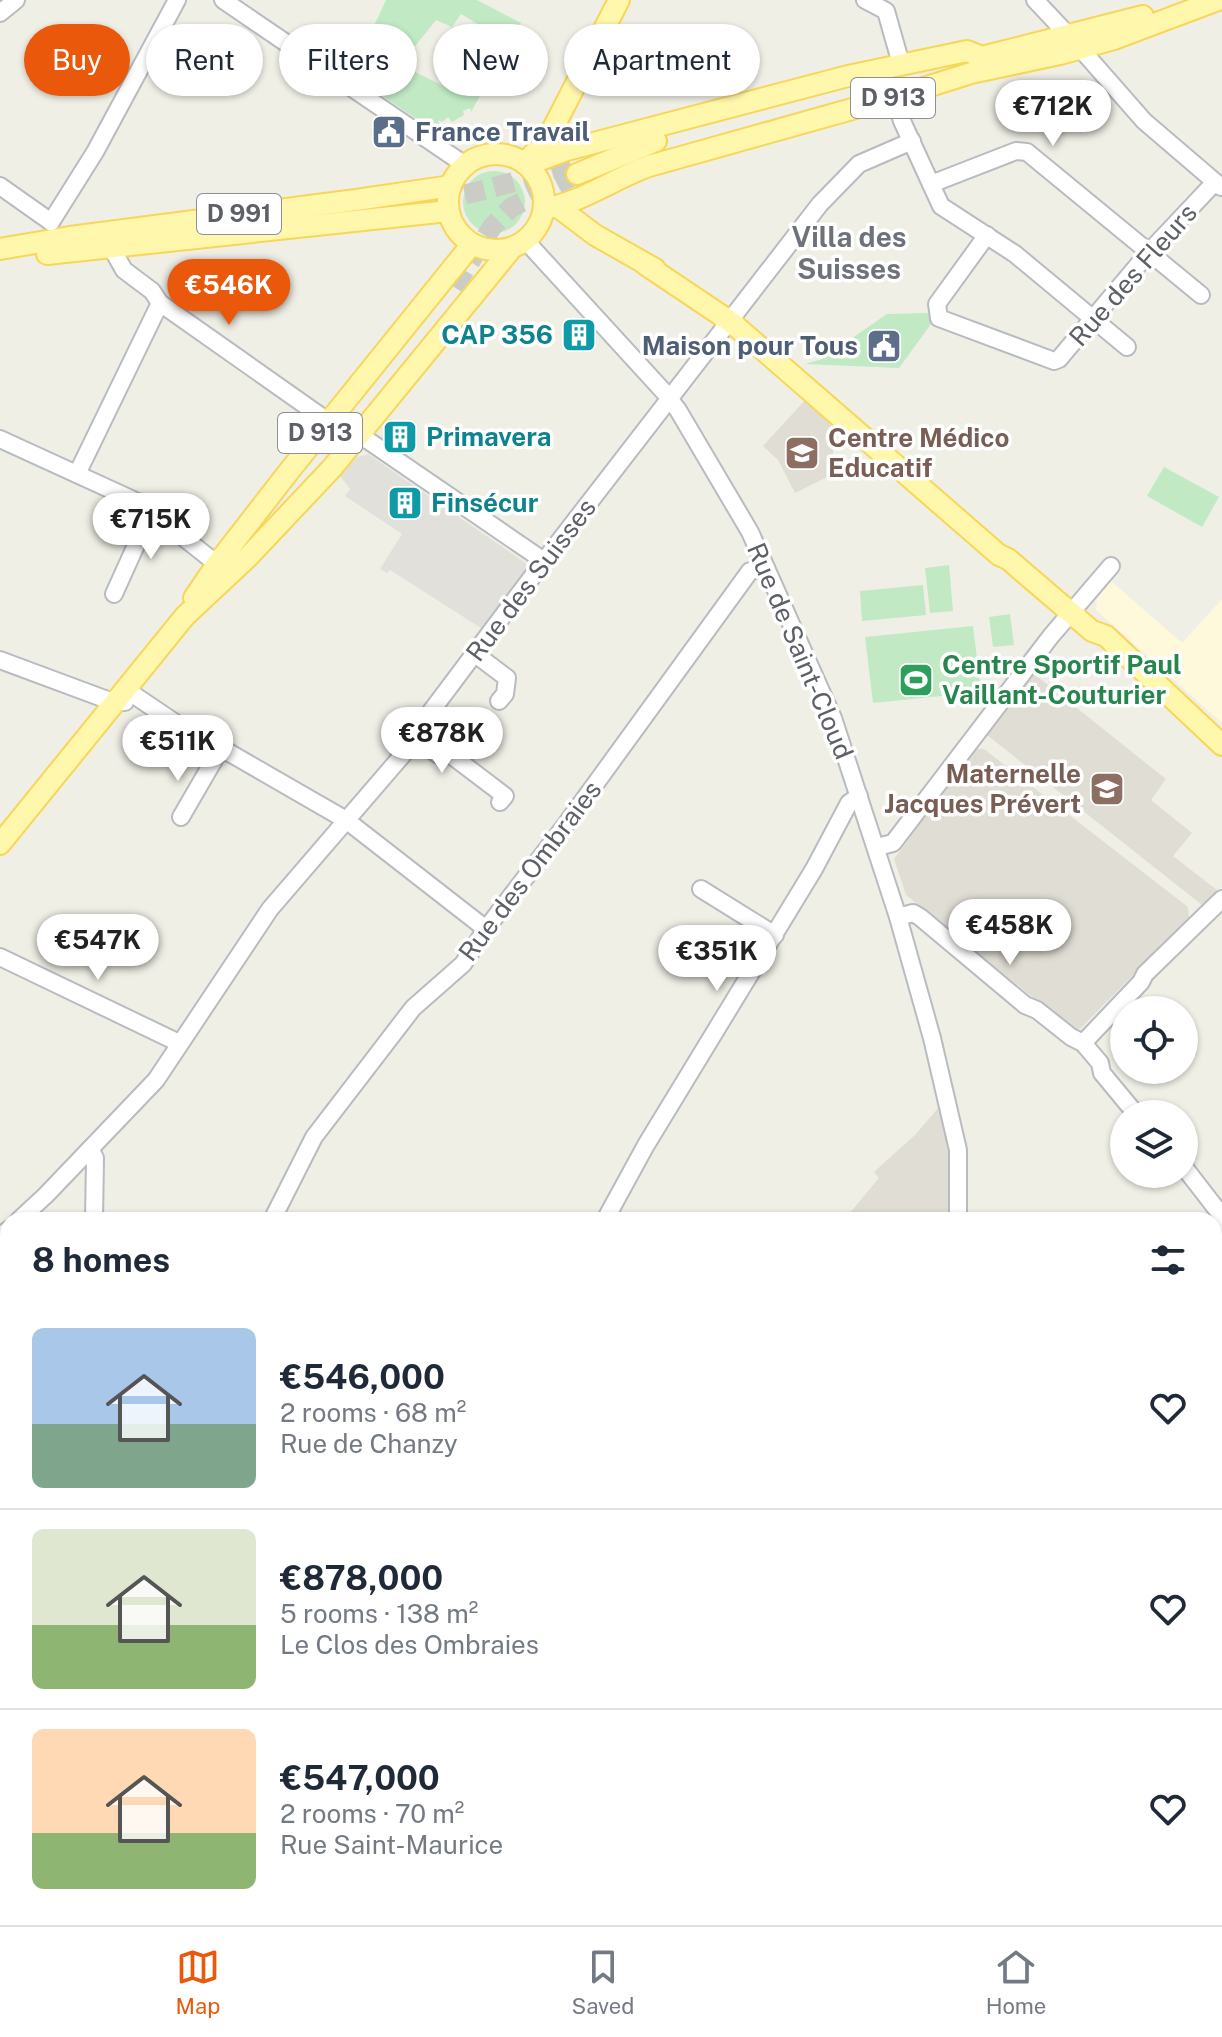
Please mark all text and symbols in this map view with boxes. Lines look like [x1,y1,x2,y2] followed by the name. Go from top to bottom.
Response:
[24,24,130,96] chip: Buy
[146,24,263,96] chip: Rent
[279,24,417,96] chip: Filters
[433,24,548,96] chip: New
[564,24,760,96] chip: Apartment
[851,78,935,118] road number: D 913
[997,80,1109,148] pin: €712K
[1013,90,1093,121] text: €712K
[370,113,408,151] public building icon: France Travail
[415,116,590,147] place label: France Travail
[197,194,281,234] road number: D 991
[1062,197,1203,352] street label: Rue des Fleurs
[791,220,907,285] district label: Villa des Suisses
[173,259,285,327] pin: €546K
[185,269,273,300] text: €546K
[560,316,598,354] building icon: CAP 356
[441,319,553,350] place label: CAP 356
[865,327,903,365] public building icon: Maison pour Tous
[642,330,858,361] place label: Maison pour Tous
[278,413,362,453] road number: D 913
[381,418,419,456] building icon: Primavera
[426,421,551,452] place label: Primavera
[828,422,1009,483] place label: Centre Médico Educatif
[783,434,821,472] school or university icon: Centre Médico Educatif
[386,484,424,522] building icon: Finsécur
[431,487,539,518] place label: Finsécur
[459,492,602,667] street label: Rue des Suisses
[95,493,207,561] pin: €715K
[111,503,191,534] text: €715K
[741,538,860,764] street label: Rue de Saint-Cloud
[942,649,1182,710] place label: Centre Sportif Paul Vaillant-Couturier
[897,661,935,699] sports icon: Centre Sportif Paul Vaillant-Couturier
[386,707,498,775] pin: €878K
[122,715,234,783] pin: €511K
[399,717,485,748] text: €878K
[140,725,216,756] text: €511K
[884,758,1081,819] place label: Maternelle Jacques Prévert
[1088,770,1126,808] school or university icon: Maternelle Jacques Prévert
[452,774,608,967] street label: Rue des Ombraies
[954,899,1066,967] pin: €458K
[966,909,1054,940] text: €458K
[42,914,154,982] pin: €547K
[55,924,141,955] text: €547K
[661,925,773,993] pin: €351K
[676,935,758,966] text: €351K
[1110,996,1198,1188] map controls
[1110,996,1198,1084] button: locate
[1110,1100,1198,1188] button: layers
[1146,1238,1190,1282] icon: filters
[32,1240,170,1280] text: 8 homes
[280,1357,445,1397] text: €546,000
[96,1360,192,1456] icon: home
[1146,1386,1190,1430] icon: heart
[280,1397,466,1428] text: 2 rooms · 68 m²
[280,1428,458,1459] text: Rue de Chanzy
[280,1558,443,1598] text: €878,000
[96,1561,192,1657] icon: home
[1146,1587,1190,1631] icon: heart
[280,1598,478,1629] text: 5 rooms · 138 m²
[280,1629,539,1660] text: Le Clos des Ombraies
[280,1758,440,1798] text: €547,000
[96,1761,192,1857] icon: home
[1146,1787,1190,1831] icon: heart
[280,1798,464,1829] text: 2 rooms · 70 m²
[280,1829,503,1860] text: Rue Saint-Maurice
[176,1945,220,2019] tab: Map
[572,1945,634,2019] tab: Saved
[986,1945,1046,2019] tab: Home

